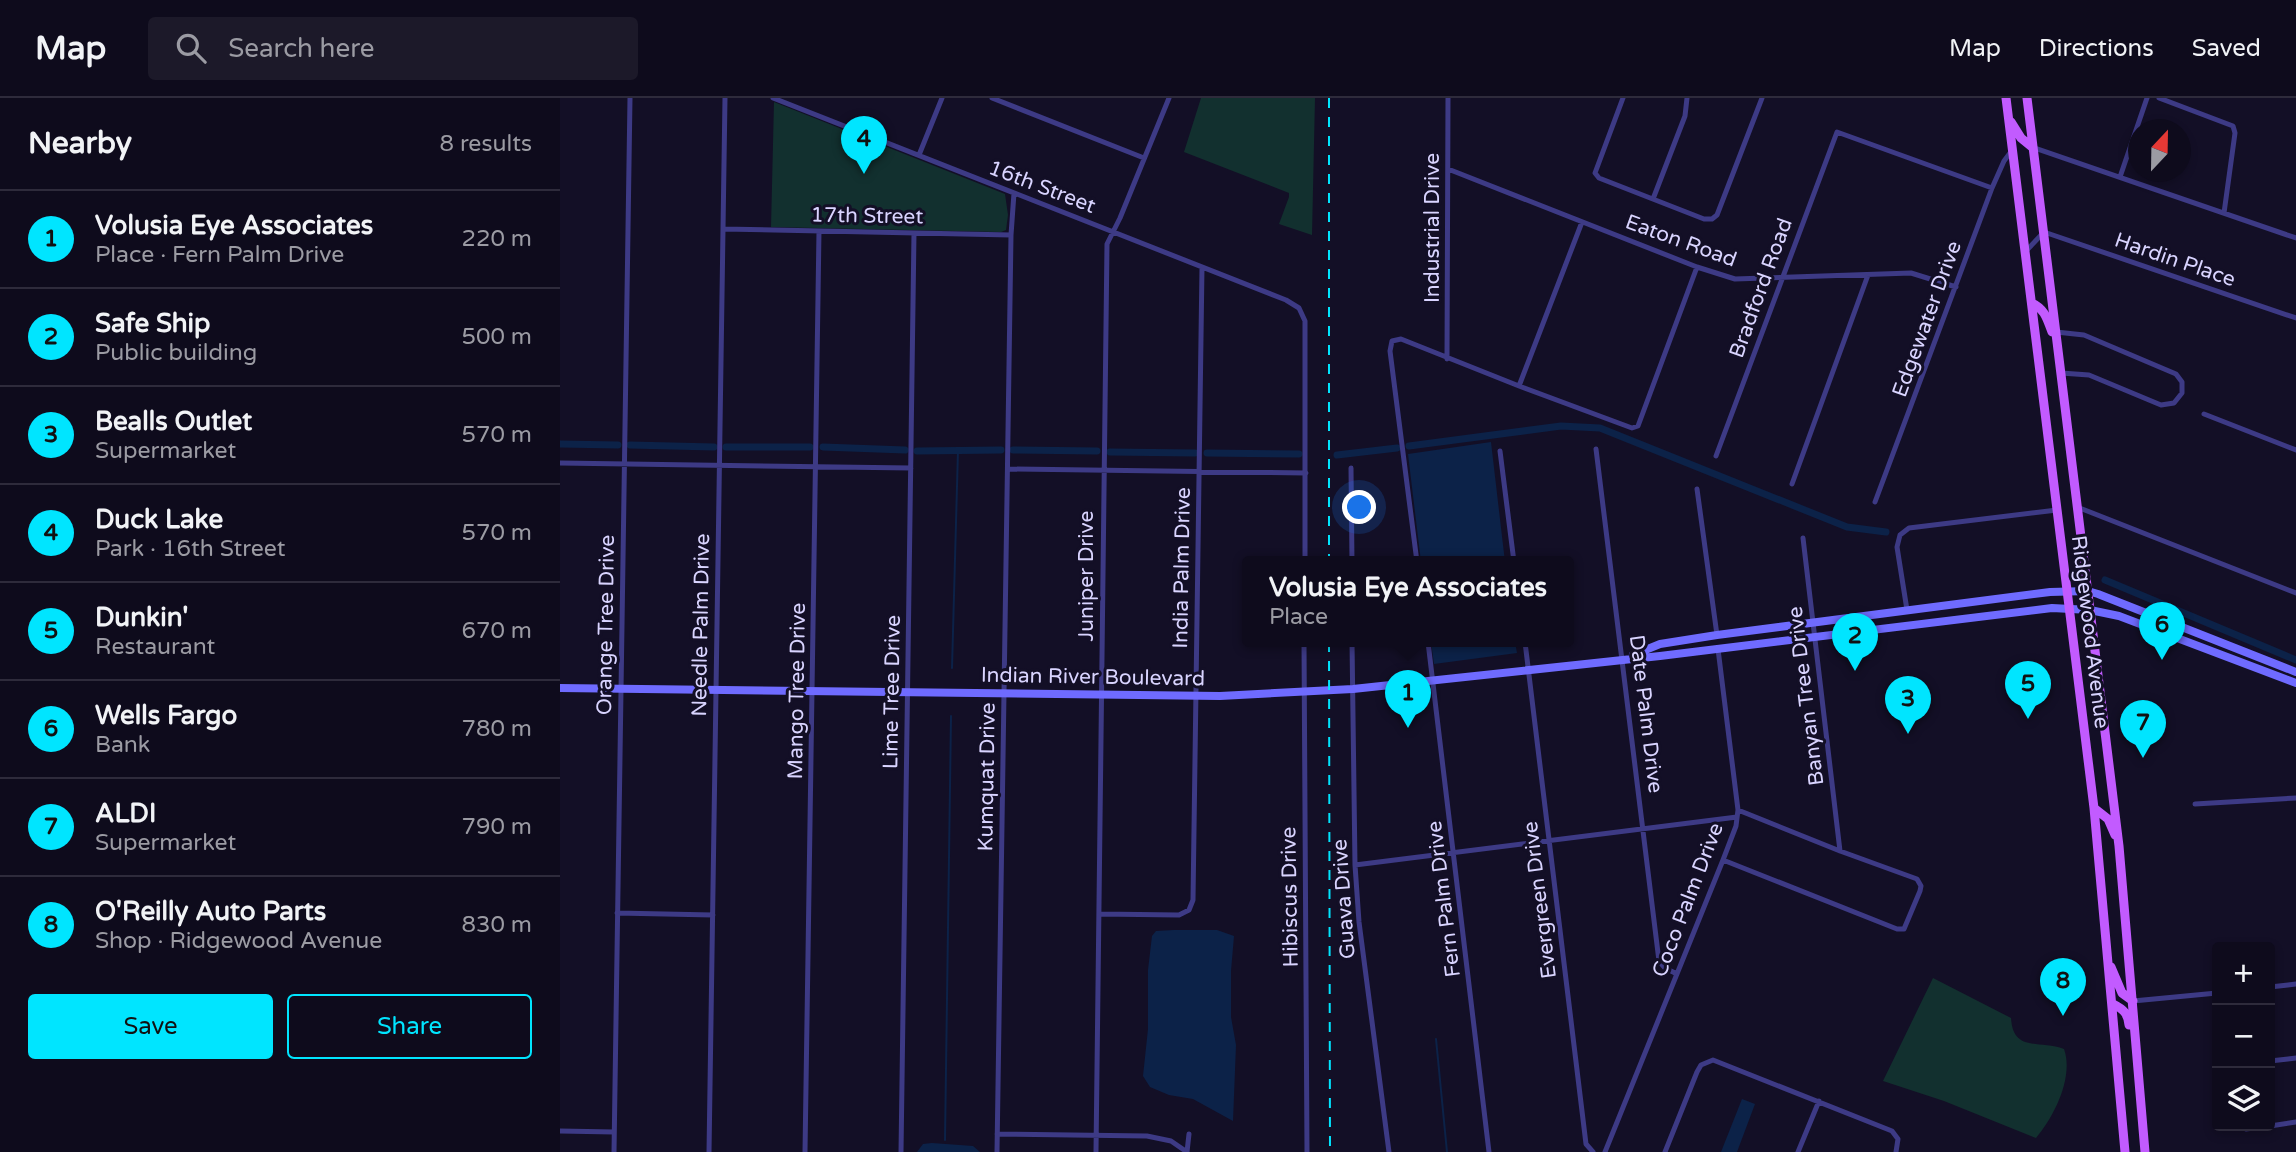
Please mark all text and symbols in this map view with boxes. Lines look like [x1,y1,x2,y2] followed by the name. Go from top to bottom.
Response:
[148,17,638,80] search box
[35,29,106,68] text: Map
[172,29,210,67] icon: search
[228,33,374,64] text: Search here
[1949,34,2001,63] text: Map
[2039,34,2154,63] text: Directions
[2192,34,2261,63] text: Saved
[841,116,887,174] pin: 4
[2128,119,2191,182] north arrow
[28,125,132,162] text: Nearby
[439,130,532,158] text: 8 results
[1420,153,1445,303] street label: Industrial Drive
[985,155,1099,219] street label: 16th Street
[810,203,924,229] street label: 17th Street
[1622,209,1740,273] street label: Eaton Road
[95,210,373,241] text: Volusia Eye Associates
[1724,215,1798,361] street label: Bradford Road
[44,225,58,253] text: 1
[462,225,532,253] text: 220 m
[2111,228,2239,292] street label: Hardin Place
[1887,237,1967,401] street label: Edgewater Drive
[95,241,344,269] text: Place · Fern Palm Drive
[95,308,210,339] text: Safe Ship
[44,323,58,351] text: 2
[462,323,532,351] text: 500 m
[95,339,257,367] text: Public building
[95,406,252,437] text: Bealls Outlet
[44,421,58,449] text: 3
[462,421,532,449] text: 570 m
[95,437,236,465] text: Supermarket
[1168,487,1196,649] street label: India Palm Drive
[1342,490,1376,524] your location
[95,504,223,535] text: Duck Lake
[1074,510,1099,641] street label: Juniper Drive
[44,519,58,547] text: 4
[462,519,532,547] text: 570 m
[687,533,715,717] street label: Needle Palm Drive
[2066,534,2114,730] street label: Ridgewood Avenue
[95,535,285,563] text: Park · 16th Street
[592,535,620,715] street label: Orange Tree Drive
[1242,556,1574,647] popup
[1269,572,1547,603] text: Volusia Eye Associates
[95,602,188,633] text: Dunkin'
[783,602,811,779] street label: Mango Tree Drive
[2139,602,2185,660] pin: 6
[1269,603,1328,631] text: Place
[1783,605,1829,787] street label: Banyan Tree Drive
[1832,613,1878,671] pin: 2
[878,615,906,769] street label: Lime Tree Drive
[44,617,58,645] text: 5
[462,617,532,645] text: 670 m
[95,633,215,661] text: Restaurant
[1624,633,1668,795] street label: Date Palm Drive
[2005,661,2051,719] pin: 5
[981,663,1205,691] street label: Indian River Boulevard
[1385,670,1431,728] pin: 1
[1885,676,1931,734] pin: 3
[95,700,237,731] text: Wells Fargo
[2120,700,2166,758] pin: 7
[973,702,1001,852] street label: Kumquat Drive
[44,715,58,743] text: 6
[462,715,532,743] text: 780 m
[95,731,150,759] text: Bank
[95,798,156,829] text: ALDI
[44,813,58,841] text: 7
[462,813,532,841] text: 790 m
[1422,819,1466,979] street label: Fern Palm Drive
[1647,819,1729,981] street label: Coco Palm Drive
[1518,820,1562,980] street label: Evergreen Drive
[1276,826,1304,968] street label: Hibiscus Drive
[95,829,236,857] text: Supermarket
[1327,838,1361,960] street label: Guava Drive
[95,896,326,927] text: O'Reilly Auto Parts
[44,911,58,939] text: 8
[462,911,532,939] text: 830 m
[95,927,382,955] text: Shop · Ridgewood Avenue
[2212,942,2275,1131] map controls
[2212,942,2275,1005] button: +
[2040,958,2086,1016] pin: 8
[28,994,273,1059] button: Save
[287,994,532,1059] button: Share
[2212,1005,2275,1068] button: −
[2212,1068,2275,1131] button: layers

